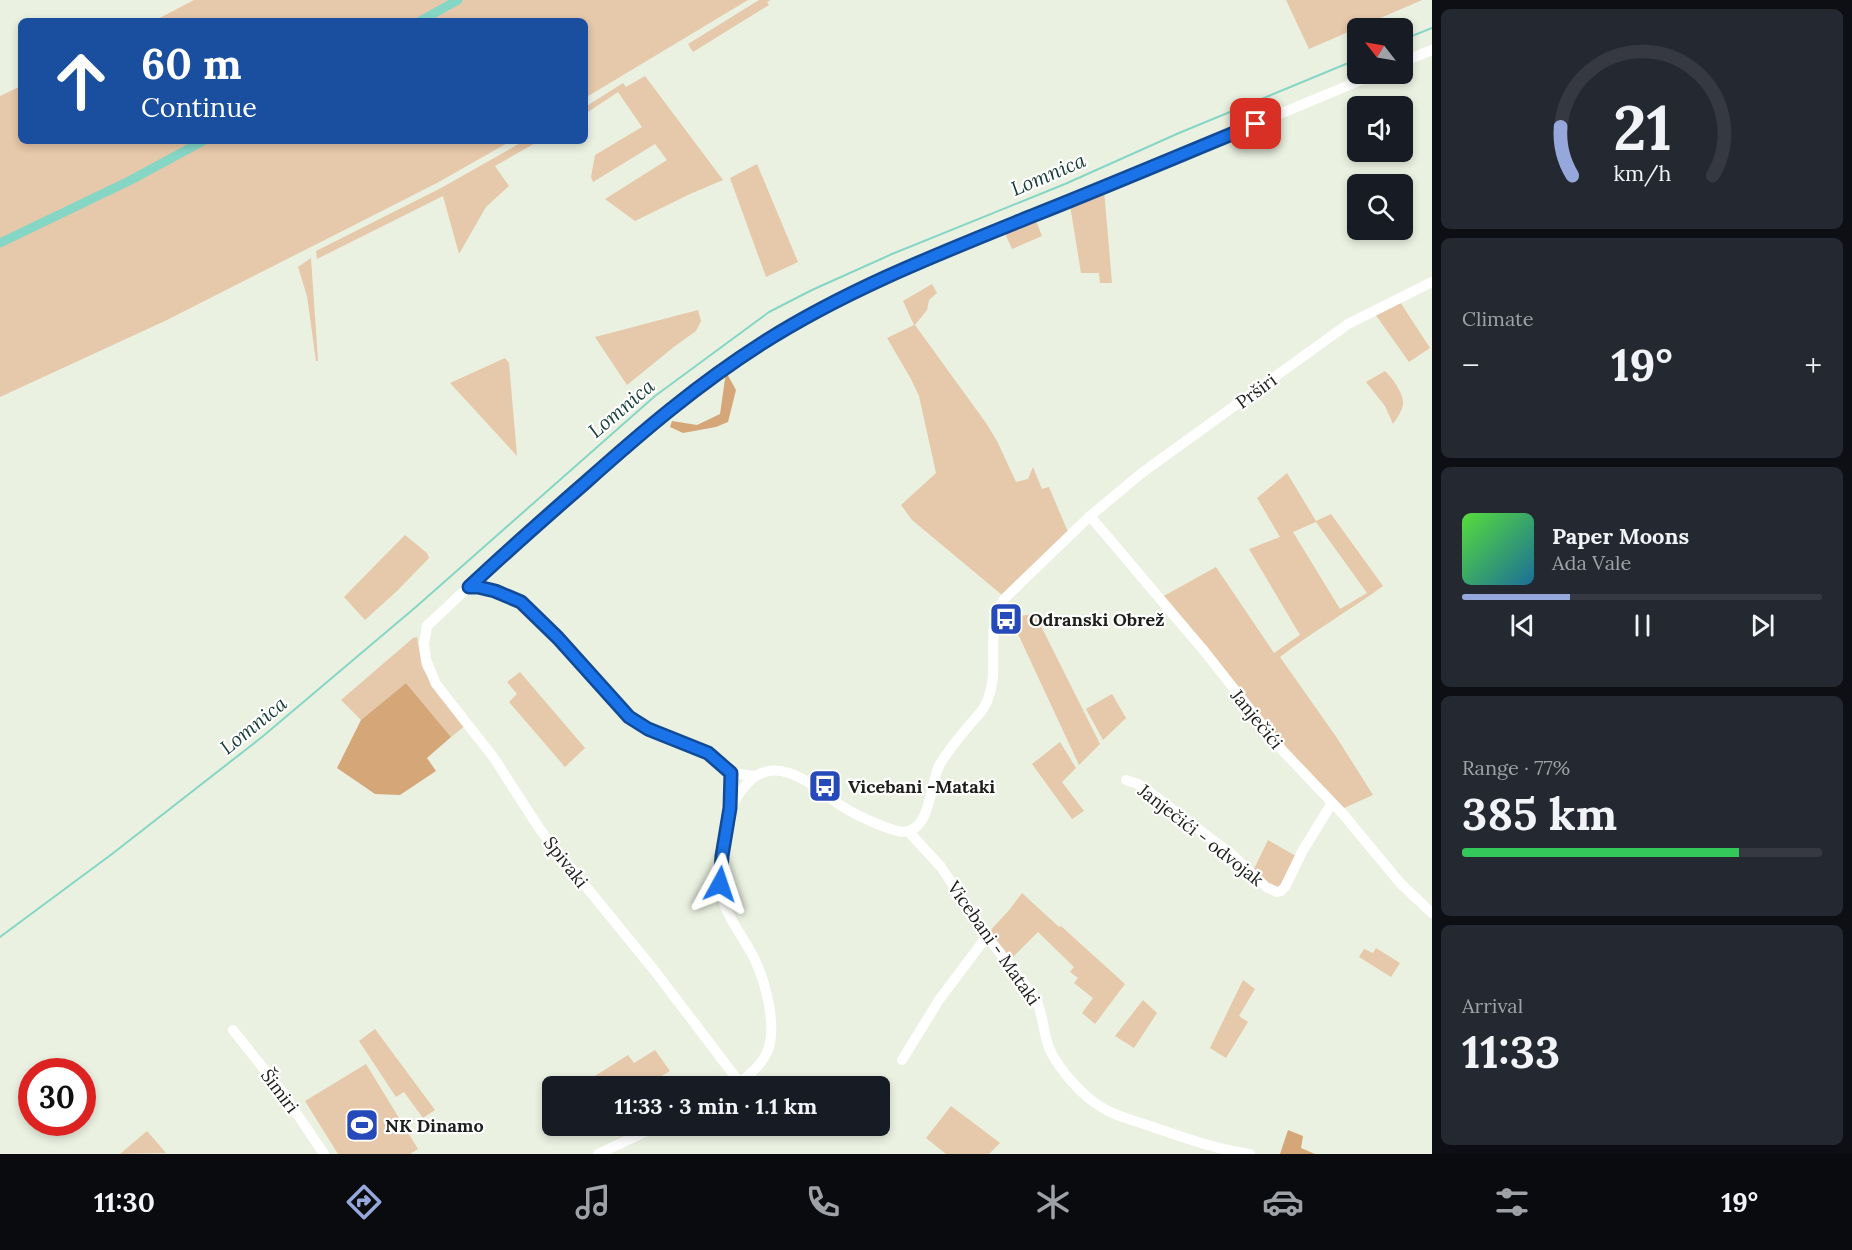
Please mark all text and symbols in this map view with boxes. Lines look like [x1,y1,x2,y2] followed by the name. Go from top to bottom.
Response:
[1347,18,1413,84] north arrow
[1347,18,1413,240] map controls
[141,37,242,91] text: 60 m
[42,42,120,120] icon: ahead
[1613,87,1671,167] text: 21
[141,90,257,124] text: Continue
[1347,96,1413,162] button: sound
[1230,98,1281,149] pin
[1239,107,1272,140] icon: arrive
[1007,147,1089,201] water label: Lomnica
[1613,159,1671,187] text: km/h
[1347,174,1413,240] button: search
[1462,306,1534,331] text: Climate
[1611,336,1673,393] text: 19°
[1462,344,1480,386] text: −
[1804,344,1822,386] text: +
[1231,368,1281,414] street label: Prširi
[583,373,659,443] water label: Lomnica
[1552,522,1689,550] text: Paper Moons
[1552,550,1631,575] text: Ada Vale
[988,601,1024,637] bus stop icon: Odranski Obrež
[1029,608,1164,631] place label: Odranski Obrež
[1506,609,1539,642] icon: previous
[1626,609,1659,642] icon: pause
[1746,609,1779,642] icon: next
[1225,684,1288,754] street label: Janječići
[215,691,291,759] water label: Lomnica
[1462,755,1570,780] text: Range · 77%
[807,768,843,804] bus stop icon: Vicebani -Mataki
[848,775,995,798] place label: Vicebani -Mataki
[1133,778,1269,891] street label: Janječići - odvojak
[1462,785,1617,842] text: 385 km
[539,832,593,892] street label: Spivaki
[688,852,752,916] position arrow
[942,876,1045,1010] street label: Vicebani - Mataki
[1462,993,1523,1018] text: Arrival
[1462,1023,1560,1080] text: 11:33
[18,1058,96,1136] speed limit sign: 30
[256,1064,304,1118] street label: Šimiri
[615,1092,817,1120] text: 11:33 · 3 min · 1.1 km
[344,1107,380,1143] sports icon: NK Dinamo
[385,1114,484,1137] place label: NK Dinamo
[343,1181,385,1223] icon: directions
[572,1181,614,1223] icon: music
[802,1181,844,1223] icon: phone
[1032,1181,1074,1223] icon: climate
[1262,1181,1304,1223] icon: car
[1491,1181,1533,1223] icon: filters
[94,1185,155,1219] text: 11:30
[1721,1185,1758,1219] text: 19°

